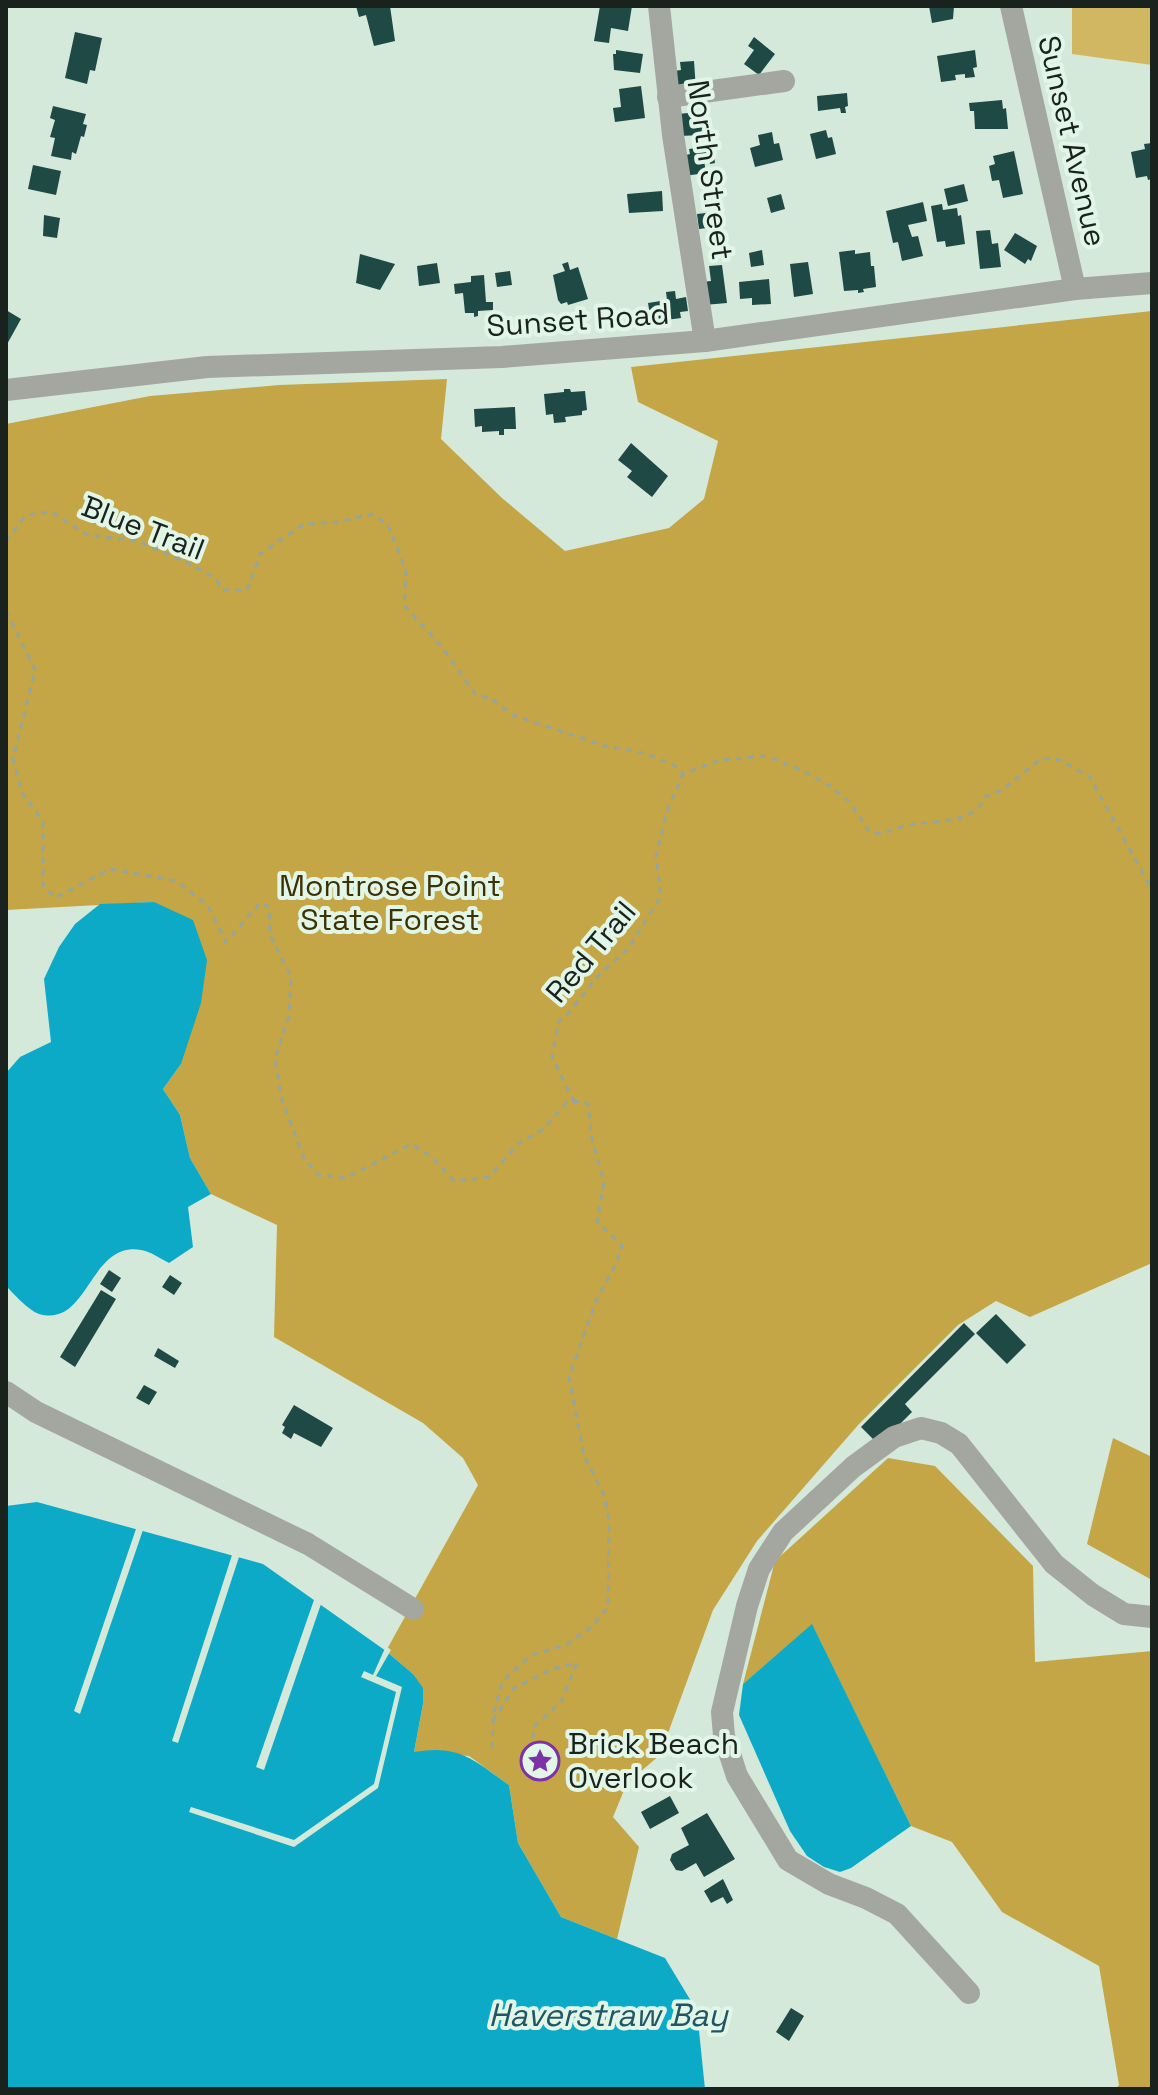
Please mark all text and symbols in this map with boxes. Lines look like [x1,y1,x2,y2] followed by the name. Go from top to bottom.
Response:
[1029,32,1116,250] street label: Sunset Avenue
[679,77,742,262] street label: North Street
[485,294,671,345] street label: Sunset Road
[76,486,210,569] street label: Blue Trail
[279,866,501,939] park label: Montrose Point State Forest
[537,893,644,1011] street label: Red Trail
[568,1724,739,1797] place label: Brick Beach Overlook
[519,1740,561,1782] place icon: Brick Beach Overlook
[488,1995,729,2035] water label: Haverstraw Bay

